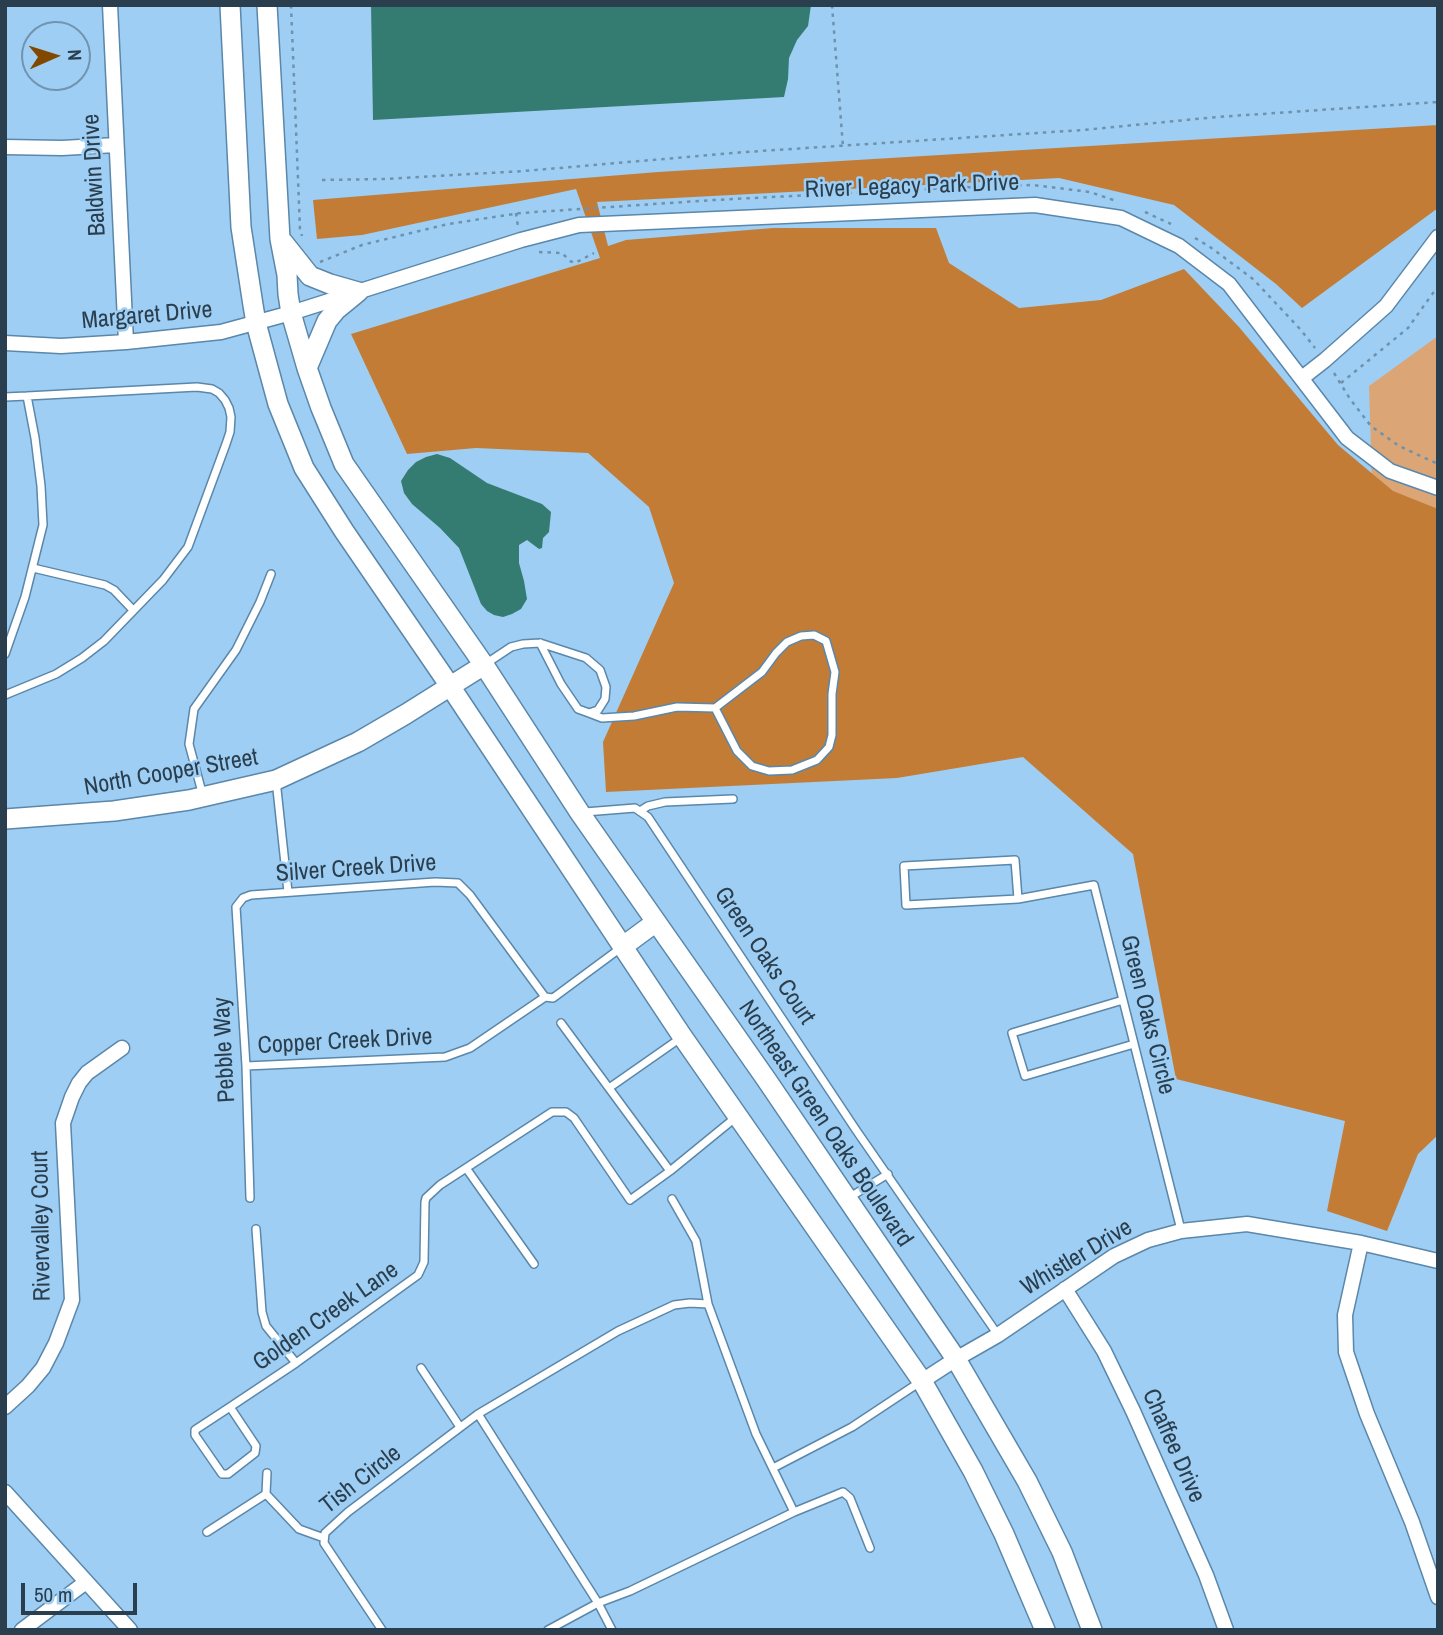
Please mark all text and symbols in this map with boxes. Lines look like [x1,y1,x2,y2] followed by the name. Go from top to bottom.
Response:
[21,21,91,91] north arrow
[62,49,88,61] text: N
[77,113,113,237] street label: Baldwin Drive
[804,169,1020,205] street label: River Legacy Park Drive
[80,296,214,336] street label: Margaret Drive
[82,744,260,802] street label: North Cooper Street
[275,849,437,889] street label: Silver Creek Drive
[707,882,821,1030] street label: Green Oaks Court
[1113,932,1181,1098] street label: Green Oaks Circle
[732,995,918,1253] street label: Northeast Green Oaks Boulevard
[208,997,242,1103] street label: Pebble Way
[257,1023,433,1061] street label: Copper Creek Drive
[26,1150,58,1302] street label: Rivervalley Court
[1016,1214,1138,1302] street label: Whistler Drive
[248,1256,404,1378] street label: Golden Creek Lane
[1135,1385,1211,1507] street label: Chaffee Drive
[315,1439,407,1521] street label: Tish Circle
[24,1568,140,1612] scale bar
[34,1580,72,1609] text: 50 m

